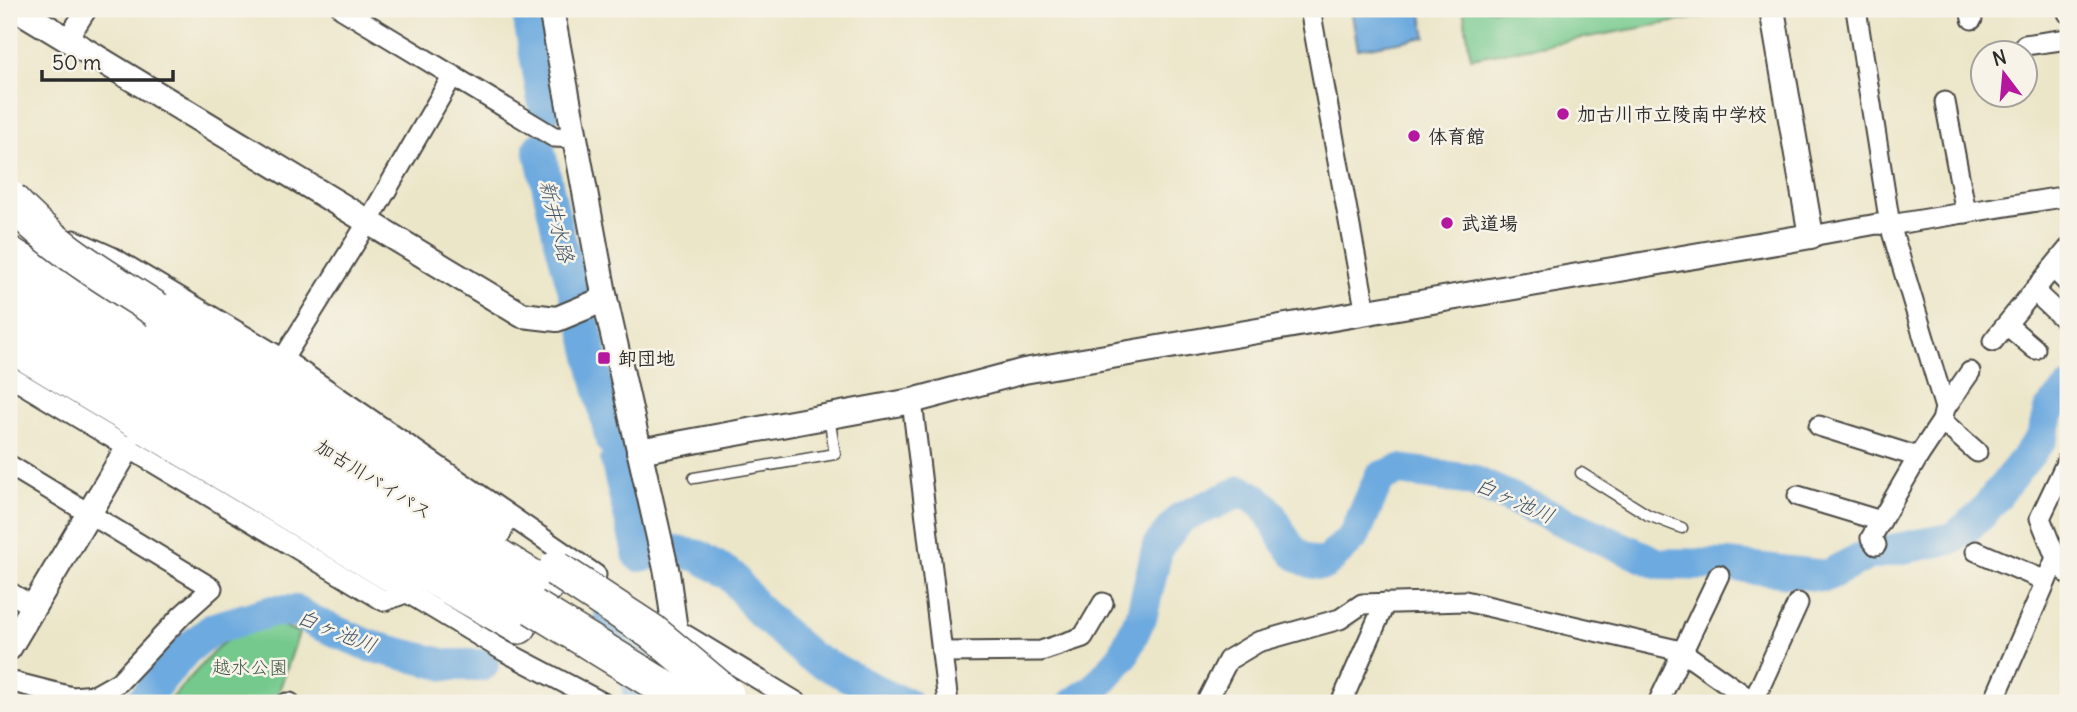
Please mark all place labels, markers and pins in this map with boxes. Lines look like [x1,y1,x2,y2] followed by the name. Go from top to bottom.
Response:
[1577,102,1767,126] place label: 加古川市立陵南中学校
[1555,106,1571,122] marker: 加古川市立陵南中学校
[1428,124,1485,148] place label: 体育館
[1406,128,1422,144] marker: 体育館
[1461,211,1518,235] place label: 武道場
[1439,215,1455,231] marker: 武道場
[618,346,675,370] place label: 卸団地
[596,350,612,366] marker: 卸団地

